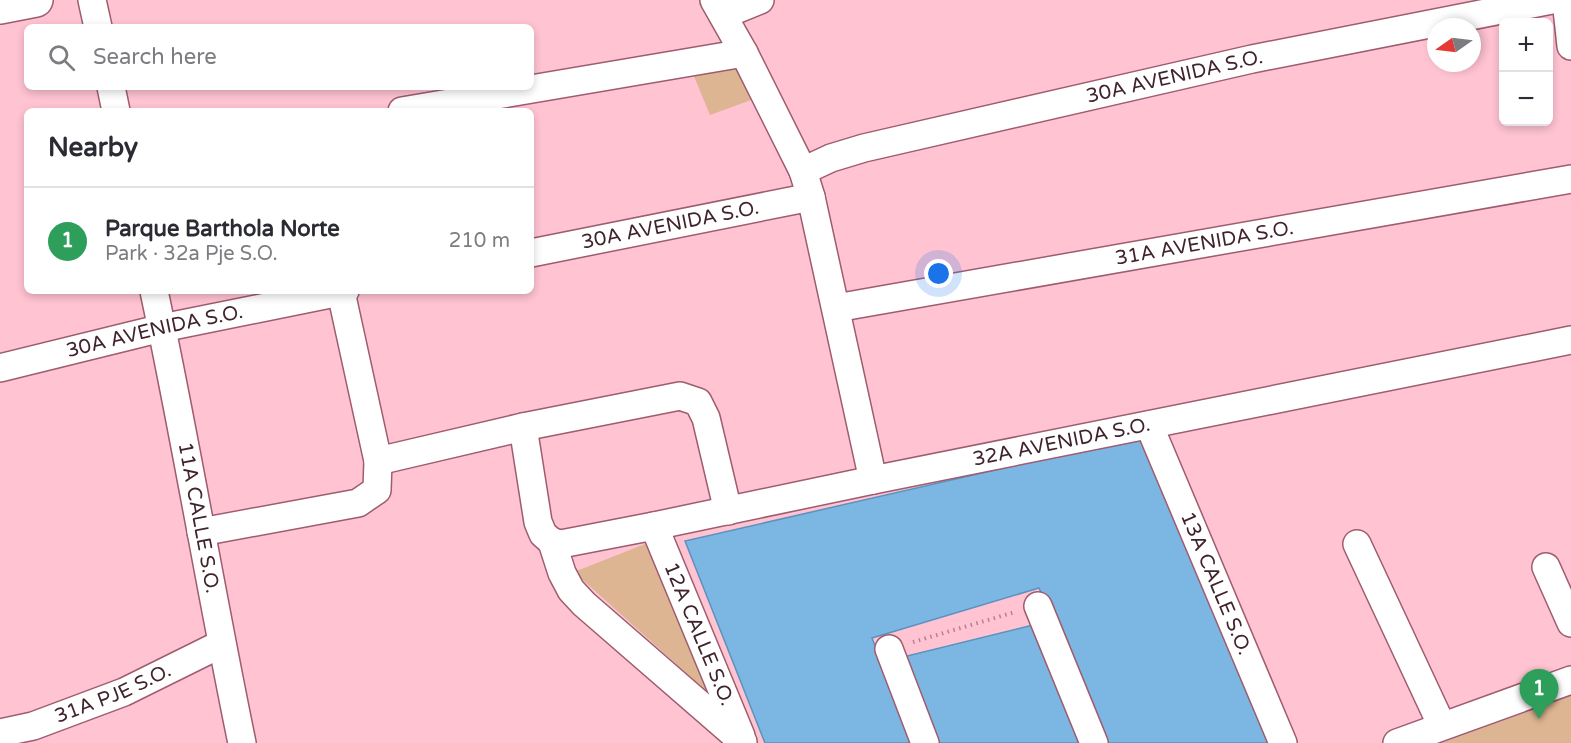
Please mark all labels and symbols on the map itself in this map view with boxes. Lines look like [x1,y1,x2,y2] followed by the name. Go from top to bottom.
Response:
[1427,18,1481,72] north arrow
[1084,45,1265,109] street label: 30A AVENIDA S.O.
[579,196,761,255] street label: 30A AVENIDA S.O.
[1113,216,1295,271] street label: 31A AVENIDA S.O.
[924,259,953,288] your location
[64,300,245,363] street label: 30A AVENIDA S.O.
[971,413,1152,472] street label: 32A AVENIDA S.O.
[173,440,224,595] street label: 11A CALLE S.O.
[1175,508,1257,659] street label: 13A CALLE S.O.
[658,559,739,709] street label: 12A CALLE S.O.
[52,659,175,729] street label: 31A PJE S.O.
[1520,670,1558,719] pin: 1

